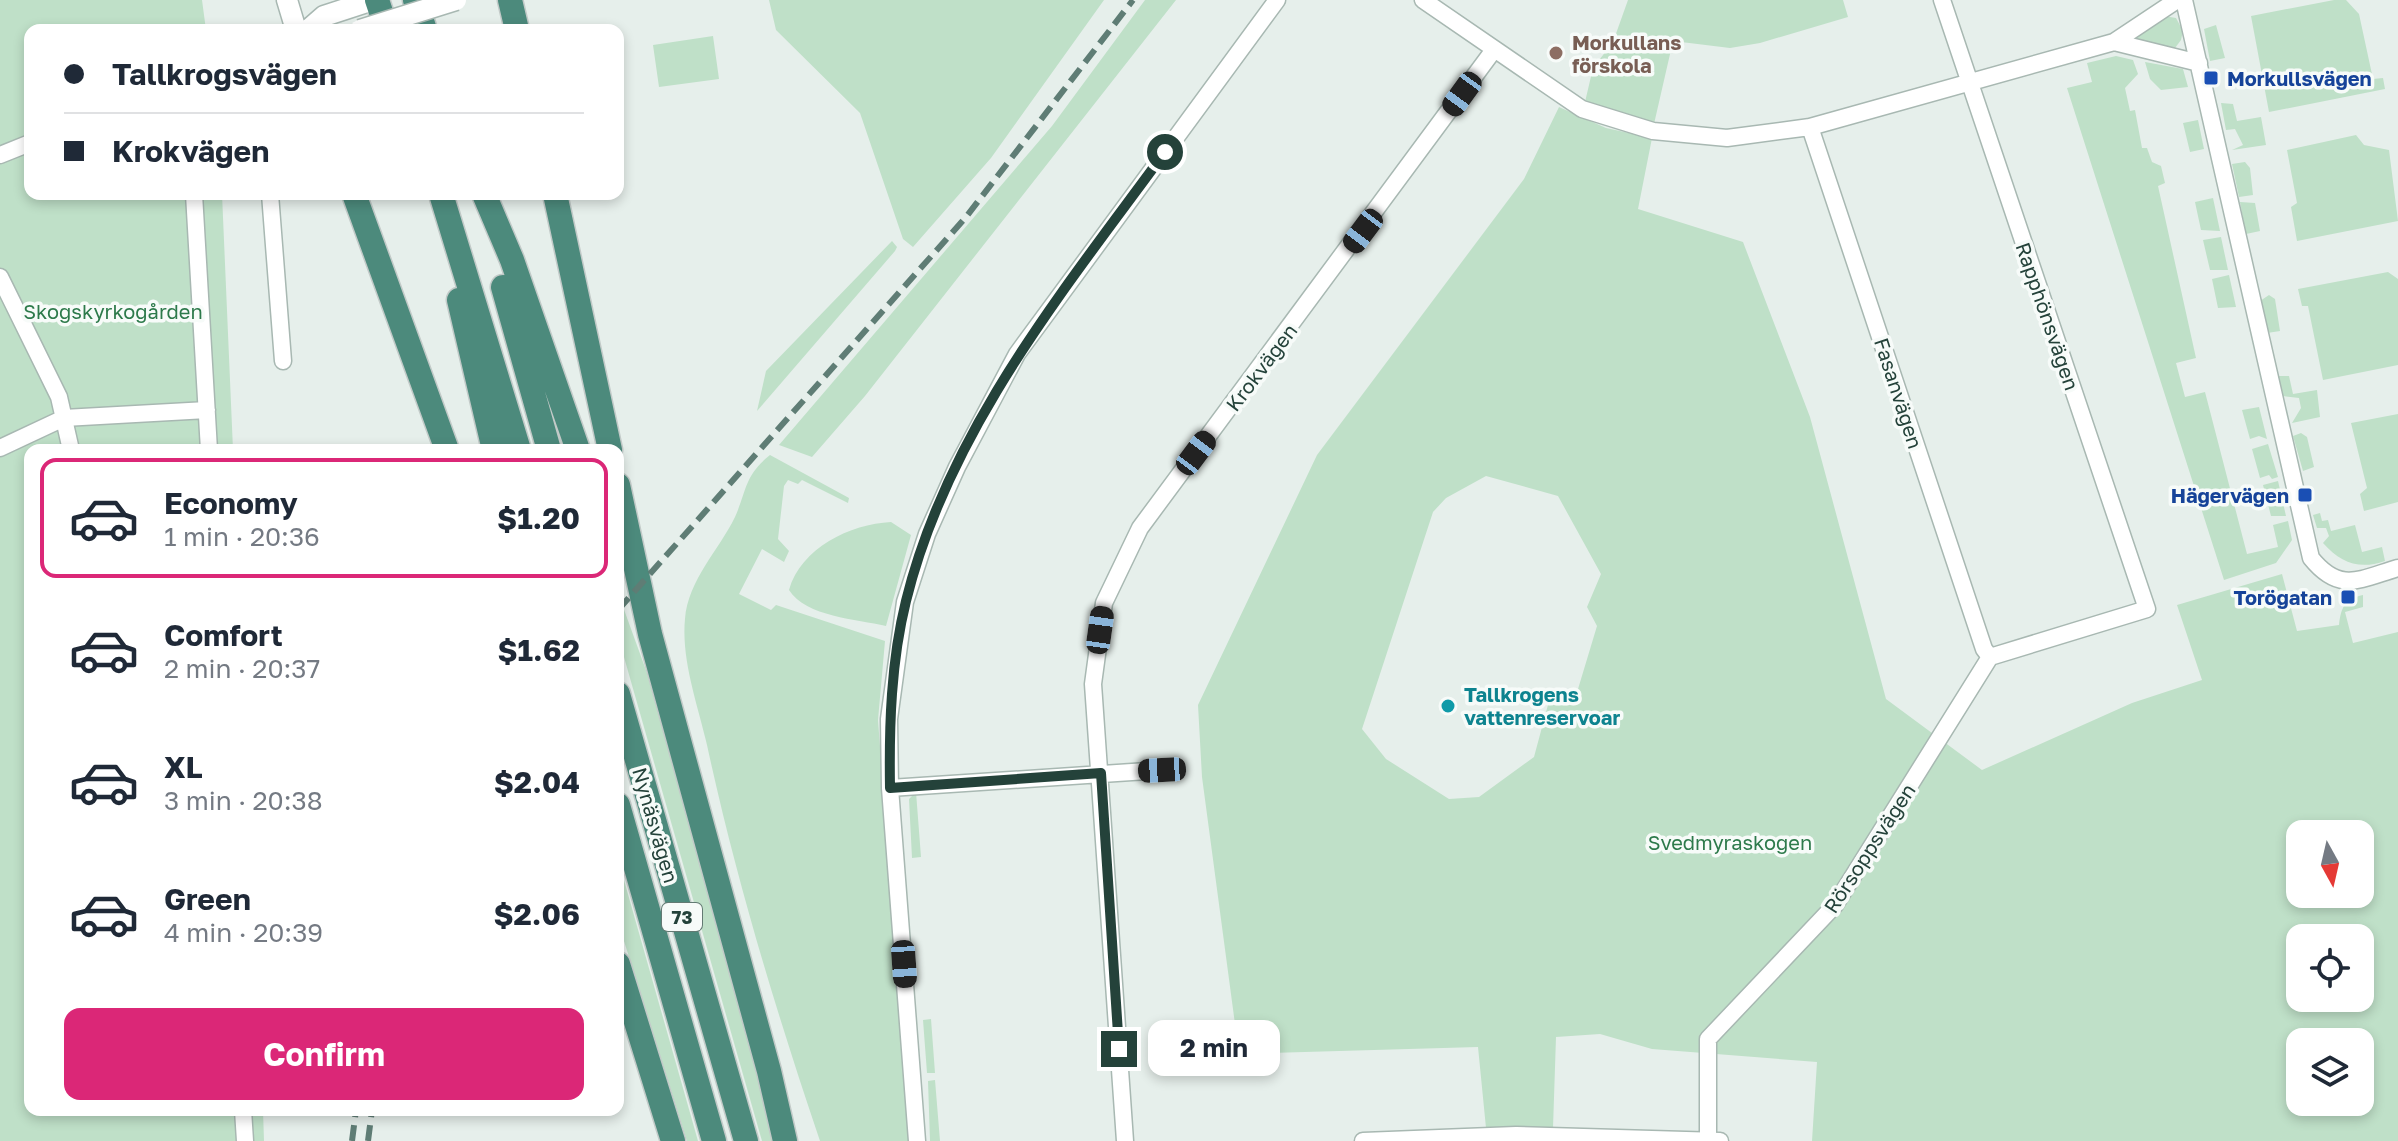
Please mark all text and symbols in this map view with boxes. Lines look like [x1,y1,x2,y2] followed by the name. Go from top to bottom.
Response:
[1572,30,1681,77] place label: Morkullans förskola
[1547,44,1565,62] marker: Morkullans förskola
[112,56,337,92] text: Tallkrogsvägen
[2227,66,2372,90] place label: Morkullsvägen
[1438,68,1486,120] car
[2202,69,2220,87] marker: Morkullsvägen
[112,133,269,169] text: Krokvägen
[1147,134,1183,170] route start
[1339,205,1387,257] car
[2011,239,2085,393] street label: Rapphönsvägen
[23,299,203,323] park label: Skogskyrkogården
[1220,319,1302,415] street label: Krokvägen
[1870,335,1928,451] street label: Fasanvägen
[1172,427,1220,479] car
[68,482,140,554] icon: car
[2171,483,2289,507] place label: Hägervägen
[164,485,298,521] text: Economy
[2296,486,2314,504] marker: Hägervägen
[497,500,580,536] text: $1.20
[164,521,320,552] text: 1 min · 20:36
[2234,585,2332,609] place label: Torögatan
[2339,588,2357,606] marker: Torögatan
[1085,605,1115,655] car
[68,614,140,686] icon: car
[164,617,283,653] text: Comfort
[498,632,580,668] text: $1.62
[164,653,320,684] text: 2 min · 20:37
[1464,682,1620,729] place label: Tallkrogens vattenreservoar
[1439,697,1457,715] marker: Tallkrogens vattenreservoar
[68,746,140,818] icon: car
[164,749,203,785] text: XL
[1137,757,1187,783] car
[494,764,580,800] text: $2.04
[628,765,684,885] street label: Nynäsvägen
[1818,779,1920,917] street label: Rörsoppsvägen
[164,785,323,816] text: 3 min · 20:38
[2286,820,2374,908] north arrow
[2286,820,2374,1116] map controls
[1648,830,1812,854] park label: Svedmyraskogen
[68,878,140,950] icon: car
[164,881,251,917] text: Green
[493,896,580,932] text: $2.06
[662,903,702,931] road number: 73
[164,917,323,948] text: 4 min · 20:39
[2286,924,2374,1012] button: locate
[890,939,918,989] car
[64,1008,584,1100] button: Confirm
[1147,1021,1279,1077] callout: 2 min
[2286,1028,2374,1116] button: layers
[1101,1031,1137,1067] route end
[1180,1032,1248,1063] text: 2 min

